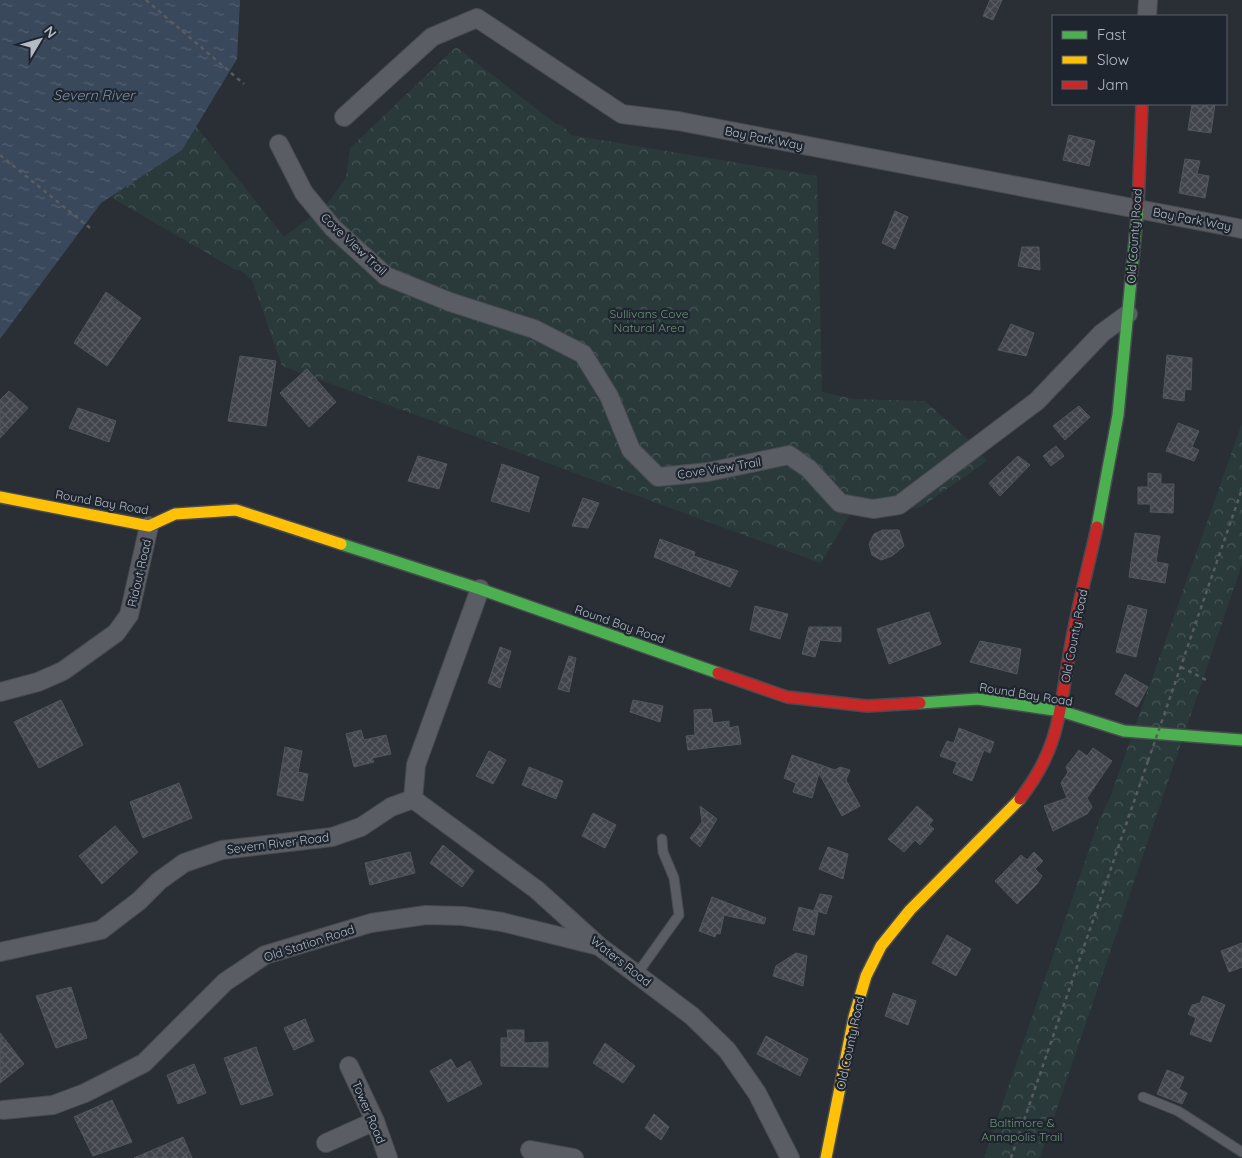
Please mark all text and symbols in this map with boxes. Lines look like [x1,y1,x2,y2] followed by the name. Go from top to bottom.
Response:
[15,15,65,65] north arrow
[1052,15,1227,105] legend
[40,22,61,42] text: N
[1097,25,1126,44] text: Fast
[1097,50,1129,69] text: Slow
[1097,75,1128,94] text: Jam
[53,86,136,104] water label: Severn River
[724,123,804,153] street label: Bay Park Way
[1123,188,1145,284] street label: Old County Road
[1152,204,1232,234] street label: Bay Park Way
[318,210,390,278] street label: Cove View Trail
[609,306,689,335] park label: Sullivans Cove Natural Area
[676,454,762,482] street label: Cove View Trail
[54,486,150,518] street label: Round Bay Road
[124,538,154,608] street label: Ridout Road
[1058,588,1090,684] street label: Old County Road
[573,602,667,646] street label: Round Bay Road
[978,679,1074,709] street label: Round Bay Road
[226,829,330,857] street label: Severn River Road
[262,921,356,965] street label: Old Station Road
[588,933,654,989] street label: Waters Road
[833,995,867,1091] street label: Old County Road
[349,1078,389,1146] street label: Tower Road
[981,1115,1063,1144] park label: Baltimore & Annapolis Trail

